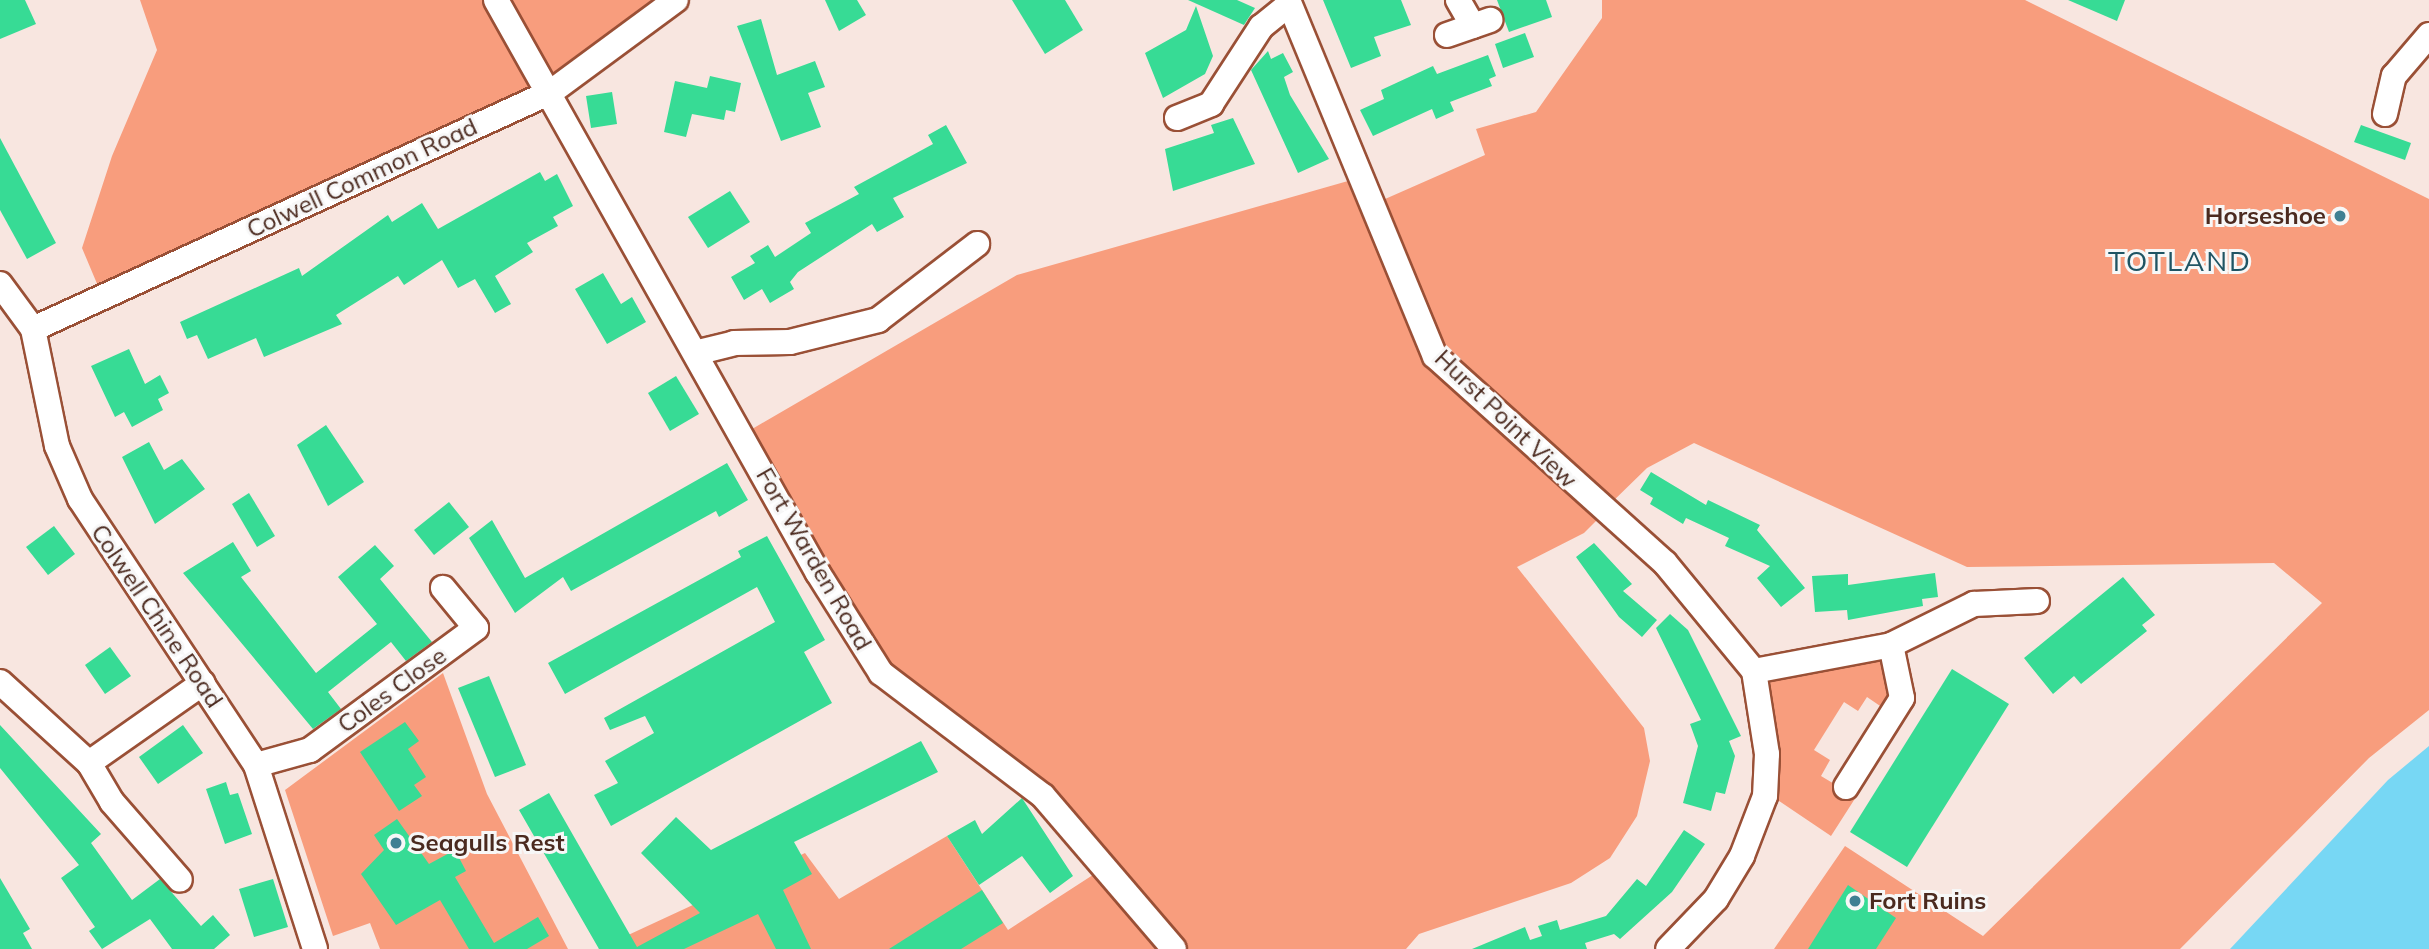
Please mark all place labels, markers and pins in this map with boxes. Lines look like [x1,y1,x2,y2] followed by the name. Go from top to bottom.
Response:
[2205,202,2326,230] place label: Horseshoe
[2332,208,2348,224] marker: Horseshoe
[410,829,565,857] place label: Seagulls Rest
[388,835,404,851] marker: Seagulls Rest
[1869,887,1986,915] place label: Fort Ruins
[1847,893,1863,909] marker: Fort Ruins

